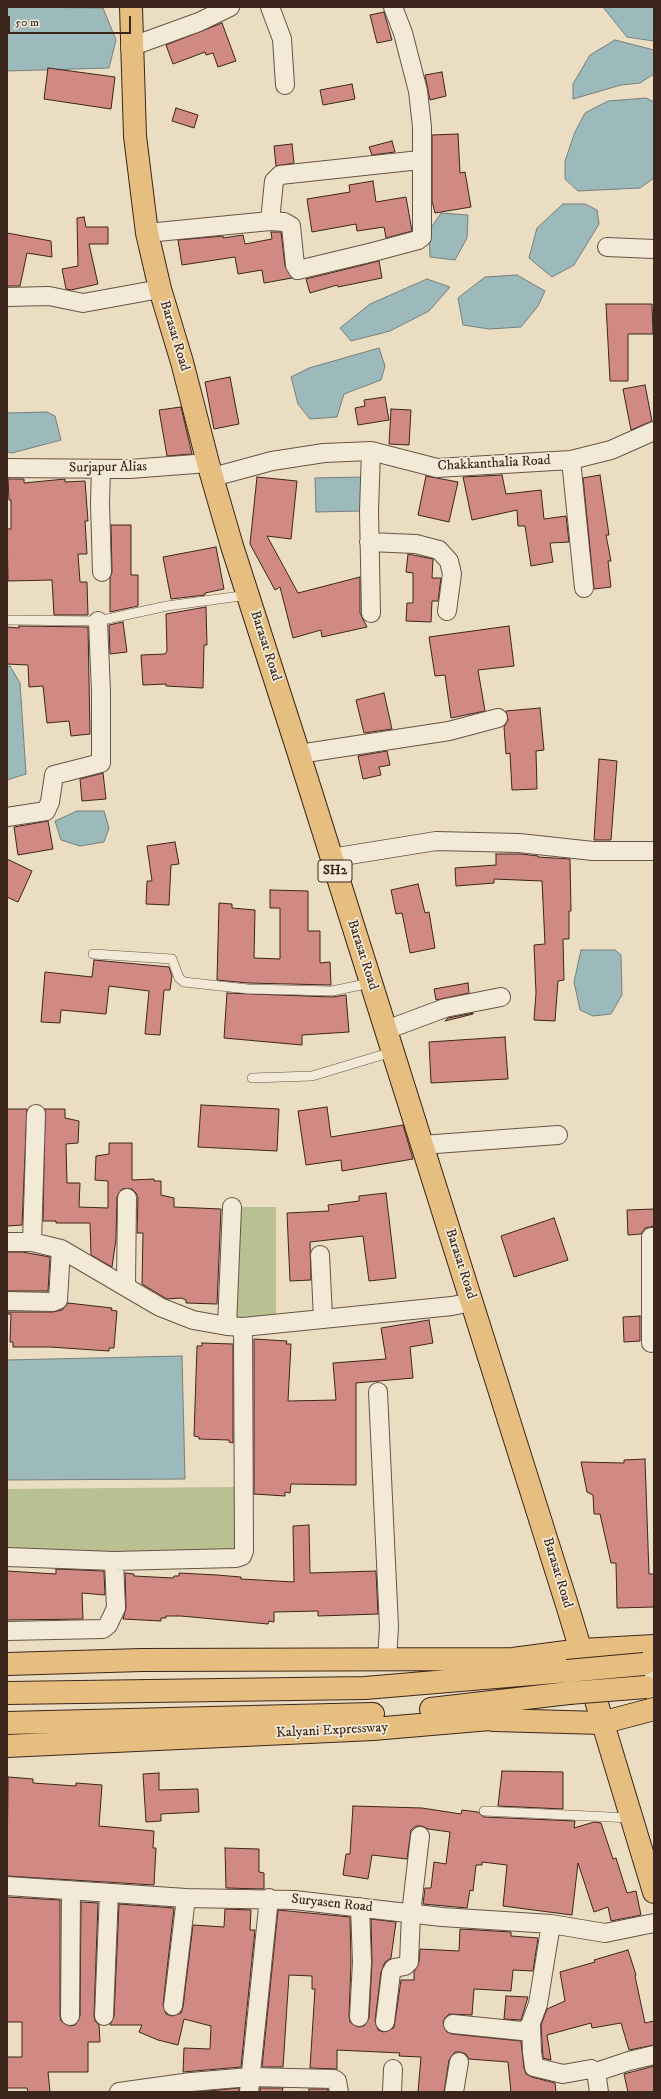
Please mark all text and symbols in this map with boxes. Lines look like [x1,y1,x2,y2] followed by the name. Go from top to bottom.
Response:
[10,8,133,34] scale bar
[15,15,39,30] text: 50 m
[155,299,193,373] street label: Barasat Road
[437,453,551,475] street label: Chakkanthalia Road
[69,459,147,477] street label: Surjapur Alias
[246,609,284,683] street label: Barasat Road
[318,860,352,882] road number: SH2
[343,918,381,992] street label: Barasat Road
[441,1227,479,1301] street label: Barasat Road
[538,1536,576,1610] street label: Barasat Road
[276,1720,388,1742] street label: Kalyani Expressway
[291,1891,373,1917] street label: Suryasen Road

